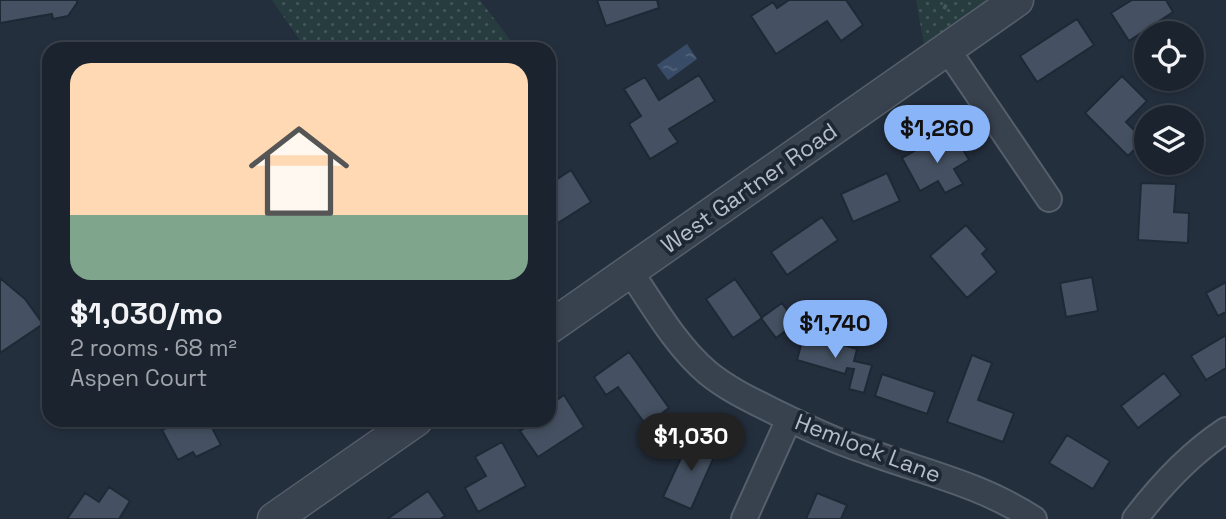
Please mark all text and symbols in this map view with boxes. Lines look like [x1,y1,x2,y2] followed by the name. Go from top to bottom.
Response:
[1134,21,1204,175] map controls
[1134,21,1204,91] button: locate
[1134,105,1204,175] button: layers
[880,106,994,165] pin: $1,260
[236,108,362,234] icon: home
[900,113,974,143] text: $1,260
[655,116,843,260] street label: West Gartner Road
[70,294,223,333] text: $1,030/mo
[778,300,892,360] pin: $1,740
[799,308,871,338] text: $1,740
[70,333,237,363] text: 2 rooms · 68 m²
[70,363,207,393] text: Aspen Court
[791,406,945,490] street label: Hemlock Lane
[634,414,748,473] pin: $1,030
[654,421,728,451] text: $1,030

